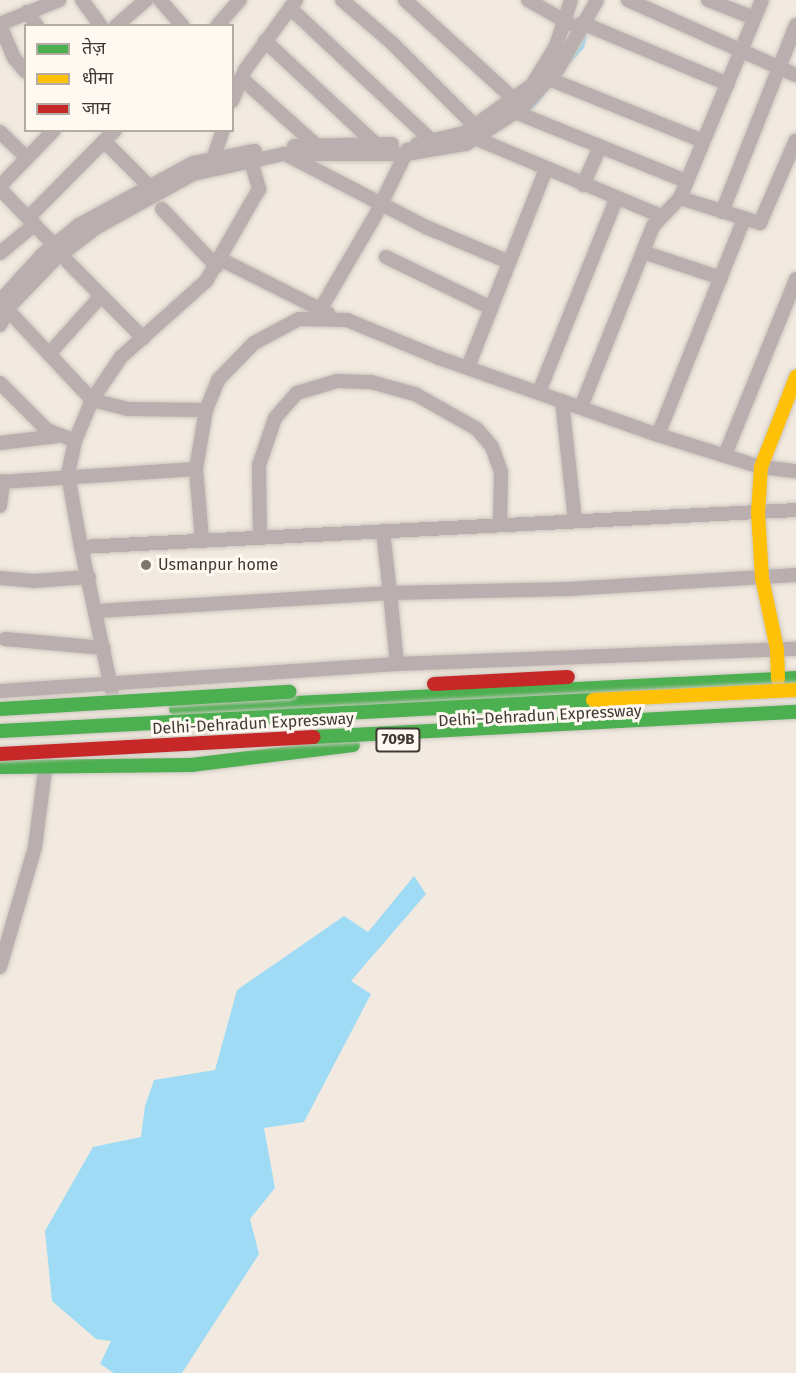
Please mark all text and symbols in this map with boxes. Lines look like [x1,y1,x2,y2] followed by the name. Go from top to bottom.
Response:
[24,24,234,132] legend
[82,37,106,59] text: तेज़
[82,67,113,89] text: धीमा
[82,97,111,119] text: जाम
[158,555,278,575] place label: Usmanpur home
[139,558,153,572] marker: Usmanpur home
[438,701,642,731] street label: Delhi–Dehradun Expressway
[152,709,354,739] street label: Delhi-Dehradun Expressway
[374,728,422,752] road number: 709B

